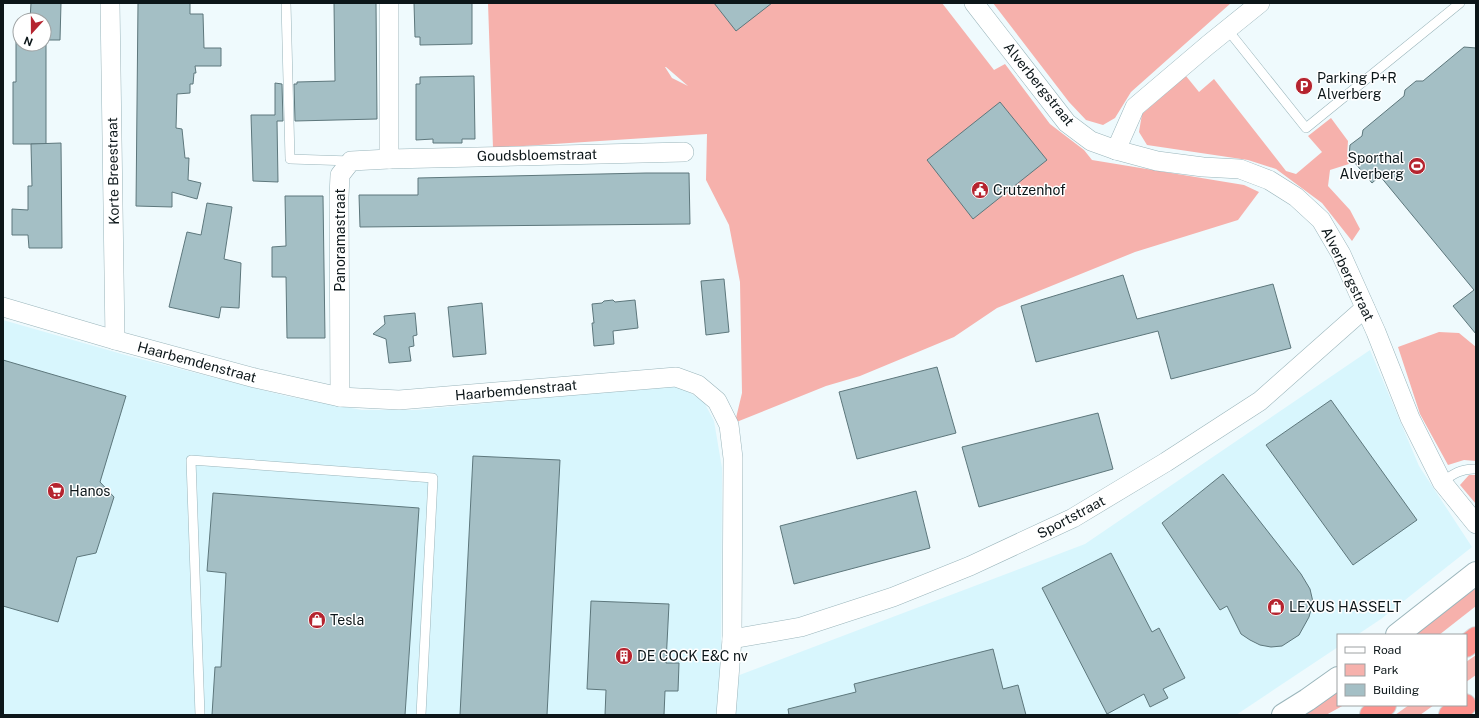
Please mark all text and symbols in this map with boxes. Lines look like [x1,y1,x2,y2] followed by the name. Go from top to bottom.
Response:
[12,12,52,52] north arrow
[22,34,35,48] text: N
[1001,39,1077,129] street label: Alverbergstraat
[1317,70,1397,102] place label: Parking P+R Alverberg
[1294,76,1314,96] parking icon: Parking P+R Alverberg
[104,117,122,225] street label: Korte Breestraat
[477,146,597,164] street label: Goudsbloemstraat
[1340,150,1404,182] place label: Sporthal Alverberg
[1407,156,1427,176] sports icon: Sporthal Alverberg
[970,180,990,200] public building icon: Crutzenhof
[993,182,1066,198] place label: Crutzenhof
[332,188,348,292] street label: Panoramastraat
[1318,224,1378,324] street label: Alverbergstraat
[136,338,258,386] street label: Haarbemdenstraat
[454,377,578,403] street label: Haarbemdenstraat
[46,481,66,501] supermarket icon: Hanos
[69,483,110,499] place label: Hanos
[1034,492,1108,542] street label: Sportstraat
[1266,597,1286,617] shop icon: LEXUS HASSELT
[1289,599,1401,615] place label: LEXUS HASSELT
[307,610,327,630] shop icon: Tesla
[330,612,364,628] place label: Tesla
[1337,634,1467,706] legend
[1373,643,1401,657] text: Road
[614,646,634,666] building icon: DE COCK E&C nv
[637,648,748,664] place label: DE COCK E&C nv
[1373,663,1399,677] text: Park
[1373,683,1419,697] text: Building

